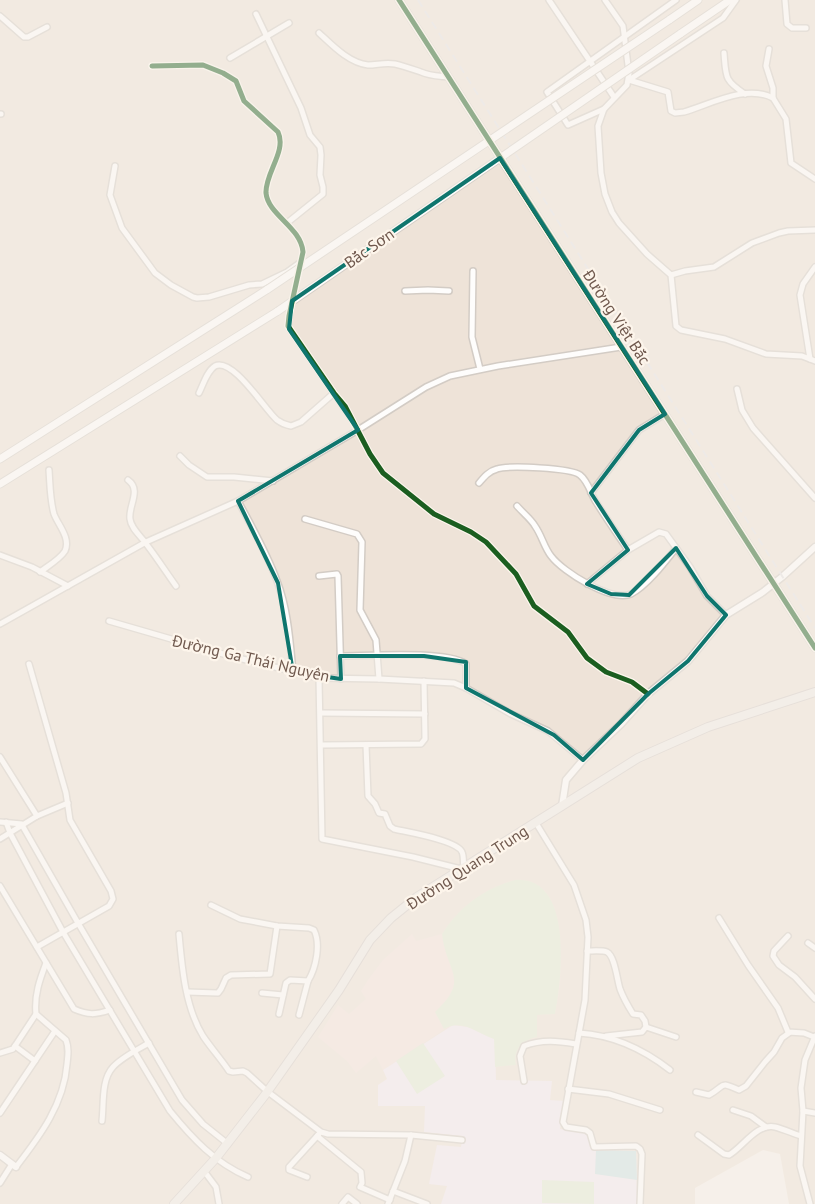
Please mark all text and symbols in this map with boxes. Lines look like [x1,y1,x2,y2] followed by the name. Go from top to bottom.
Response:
[340,224,398,272] street label: Bắc Sơn
[578,265,655,368] street label: Đường Việt Bắc
[169,630,332,686] street label: Đường Ga Thái Nguyên
[402,820,531,914] street label: Đường Quang Trung

